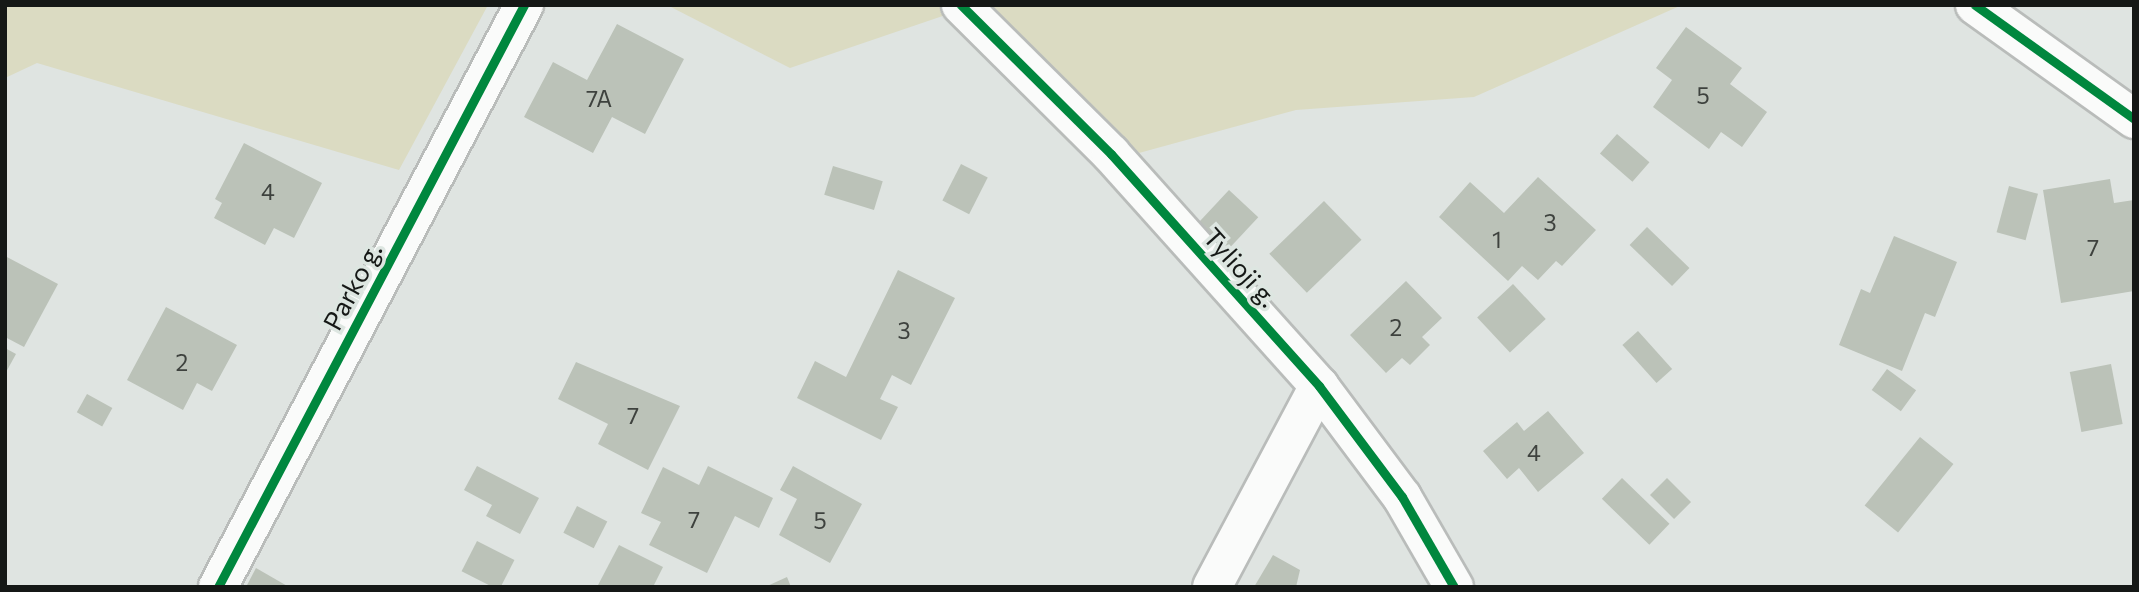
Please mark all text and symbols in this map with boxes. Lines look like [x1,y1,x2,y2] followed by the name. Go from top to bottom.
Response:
[1696,81,1710,109] house number: 5
[586,84,612,112] house number: 7A
[261,177,275,205] house number: 4
[1543,208,1557,236] house number: 3
[1197,221,1285,313] street label: Tylioji g.
[1492,225,1502,253] house number: 1
[2087,233,2099,261] house number: 7
[316,237,388,335] street label: Parko g.
[1390,313,1402,341] house number: 2
[897,316,911,344] house number: 3
[176,348,188,376] house number: 2
[627,401,639,429] house number: 7
[1527,438,1541,466] house number: 4
[688,505,700,533] house number: 7
[813,506,827,534] house number: 5

